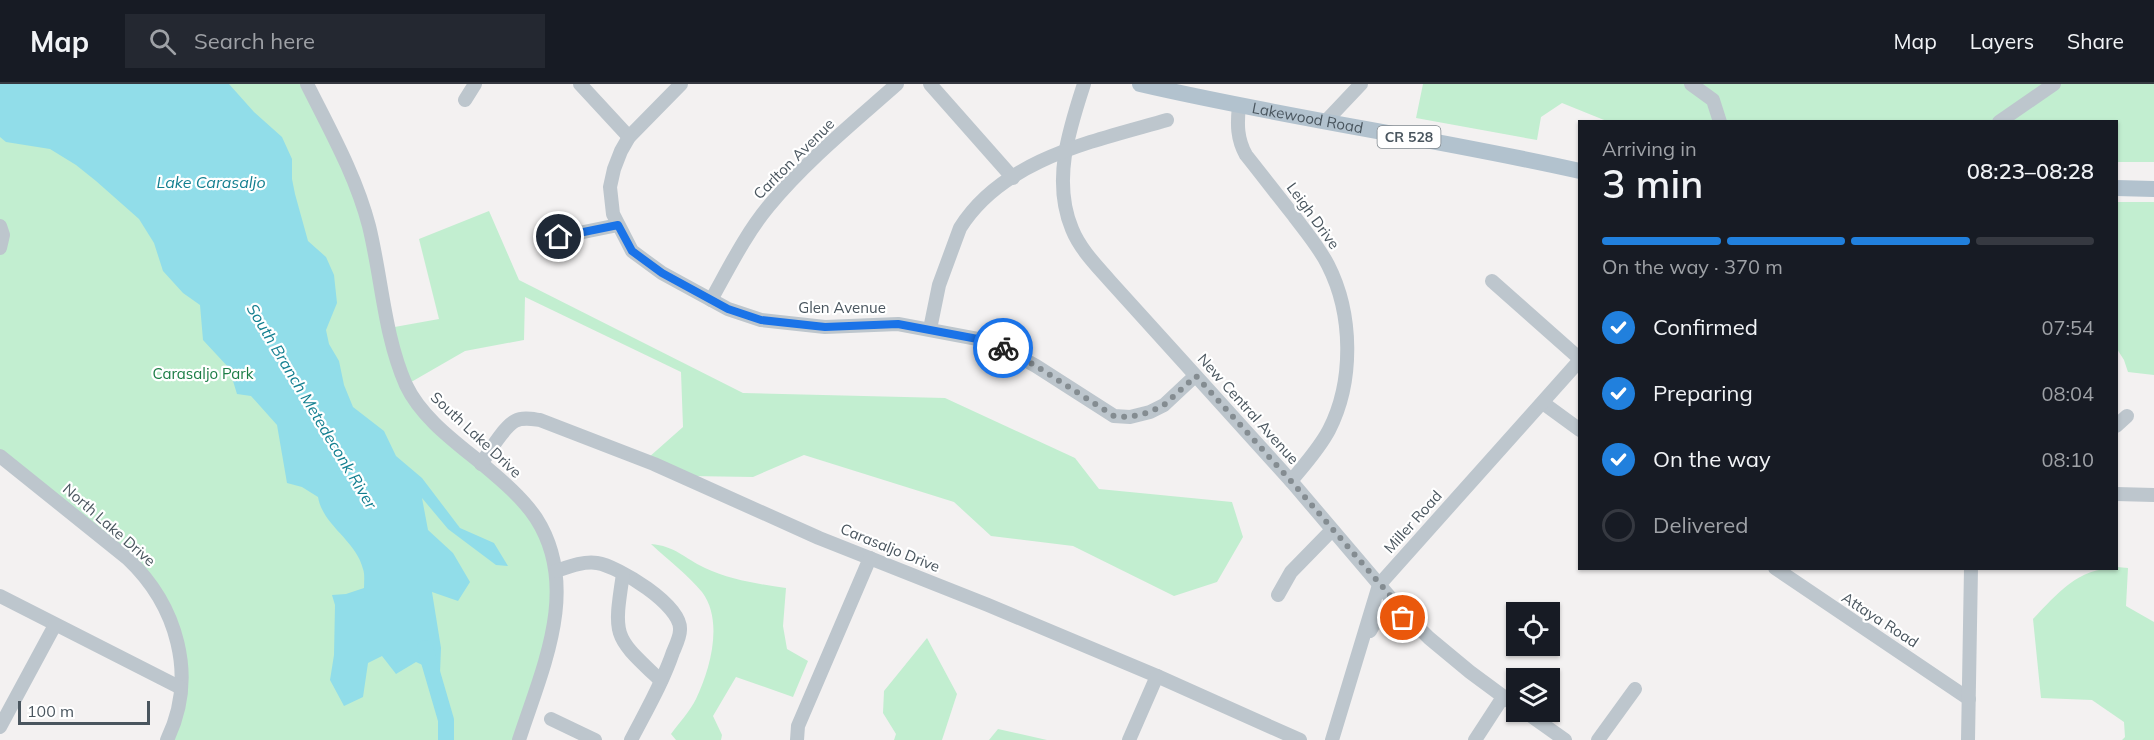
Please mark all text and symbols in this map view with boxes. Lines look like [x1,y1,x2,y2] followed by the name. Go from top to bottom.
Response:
[125,14,545,68] search box
[30,24,89,59] text: Map
[146,25,179,58] icon: search
[194,27,315,55] text: Search here
[1894,28,1937,54] text: Map
[1970,28,2034,54] text: Layers
[2067,28,2124,54] text: Share
[1250,98,1365,137] street label: Lakewood Road
[749,114,838,203] street label: Carlton Avenue
[1378,126,1440,148] road number: CR 528
[1602,136,1697,161] text: Arriving in
[1967,157,2094,185] text: 08:23–08:28
[1602,159,1703,208] text: 3 min
[156,172,266,192] water label: Lake Carasaljo
[1283,179,1344,253] street label: Leigh Drive
[533,211,584,262] pin
[542,220,575,253] icon: home
[1602,254,1783,279] text: On the way · 370 m
[798,298,886,317] street label: Glen Avenue
[243,300,382,513] water label: South Branch Metedeconk River
[1602,311,1635,344] icon: check
[1653,313,1758,341] text: Confirmed
[2041,315,2094,340] text: 07:54
[973,318,1033,378] courier
[987,332,1020,365] icon: bike
[1194,349,1303,468] street label: New Central Avenue
[152,364,254,383] park label: Carasaljo Park
[1602,377,1635,410] icon: check
[1653,379,1753,407] text: Preparing
[2041,381,2094,406] text: 08:04
[427,388,526,482] street label: South Lake Drive
[1602,443,1635,476] icon: check
[1653,445,1771,473] text: On the way
[2041,447,2094,472] text: 08:10
[59,479,160,570] street label: North Lake Drive
[1380,486,1446,557] street label: Miller Road
[1653,511,1748,539] text: Delivered
[838,519,943,576] street label: Carasaljo Drive
[1838,588,1922,651] street label: Attaya Road
[1377,592,1428,643] pin
[1386,601,1419,634] icon: bag
[1506,602,1560,722] map controls
[1506,602,1560,656] button: locate
[1506,668,1560,722] button: layers
[18,698,150,726] scale bar
[27,701,74,721] text: 100 m

